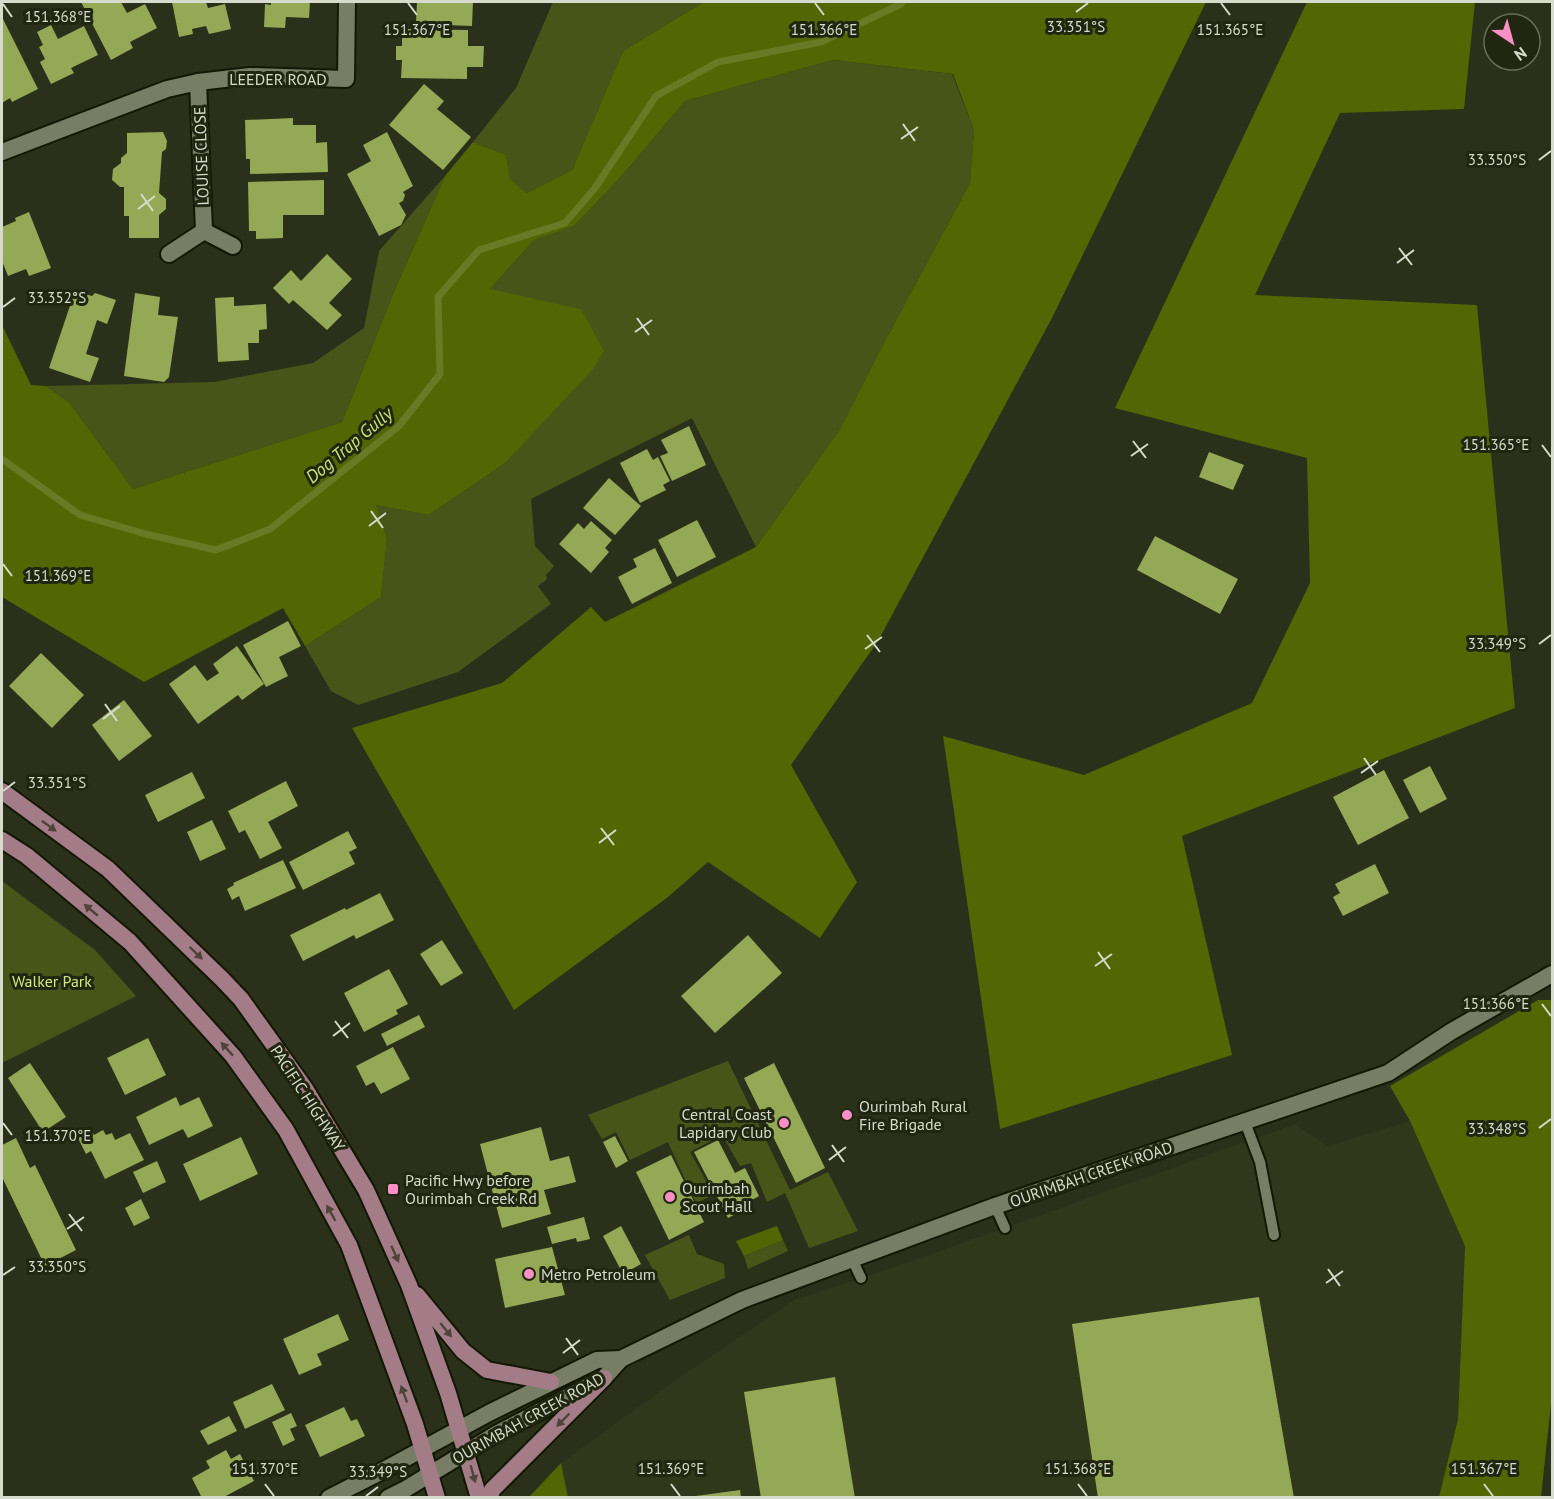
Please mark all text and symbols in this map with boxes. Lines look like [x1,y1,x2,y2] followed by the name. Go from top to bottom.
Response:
[25,7,91,26] text: 151.368°E
[1482,12,1542,72] north arrow
[1047,17,1105,36] text: 33.351°S
[384,20,450,39] text: 151.367°E
[791,20,857,39] text: 151.366°E
[1197,20,1263,39] text: 151.365°E
[1511,43,1531,65] text: N
[229,69,327,89] street label: LEEDER ROAD
[189,106,213,206] street label: LOUISE CLOSE
[1468,150,1526,169] text: 33.350°S
[28,288,86,307] text: 33.352°S
[301,401,398,488] water label: Dog Trap Gully
[1463,435,1529,454] text: 151.365°E
[25,566,91,585] text: 151.369°E
[1468,634,1526,653] text: 33.349°S
[28,773,86,792] text: 33.351°S
[40,820,56,832] one-way arrow
[83,903,99,916] one-way arrow
[188,946,202,960] one-way arrow
[12,971,92,991] park label: Walker Park
[1463,994,1529,1013] text: 151.366°E
[266,1041,350,1155] street label: PACIFIC HIGHWAY
[221,1042,234,1057] one-way arrow
[859,1096,967,1134] place label: Ourimbah Rural Fire Brigade
[679,1104,773,1142] place label: Central Coast Lapidary Club
[840,1108,854,1122] marker: Ourimbah Rural Fire Brigade
[777,1116,791,1130] marker: Central Coast Lapidary Club
[1468,1119,1526,1138] text: 33.348°S
[25,1126,91,1145] text: 151.370°E
[1007,1137,1175,1211] street label: OURIMBAH CREEK ROAD
[405,1170,537,1208] place label: Pacific Hwy before Ourimbah Creek Rd
[682,1178,753,1216] place label: Ourimbah Scout Hall
[386,1182,400,1196] marker: Pacific Hwy before Ourimbah Creek Rd
[663,1190,677,1204] marker: Ourimbah Scout Hall
[326,1204,336,1221] one-way arrow
[390,1245,400,1263] one-way arrow
[28,1257,86,1276] text: 33.350°S
[541,1264,656,1284] place label: Metro Petroleum
[522,1267,536,1281] marker: Metro Petroleum
[439,1322,452,1338] one-way arrow
[449,1368,607,1468] street label: OURIMBAH CREEK ROAD
[399,1384,409,1402] one-way arrow
[556,1412,570,1426] one-way arrow
[232,1459,298,1478] text: 151.370°E
[638,1459,704,1478] text: 151.369°E
[1045,1459,1111,1478] text: 151.368°E
[1451,1459,1517,1478] text: 151.367°E
[349,1462,407,1481] text: 33.349°S
[469,1465,478,1483] one-way arrow

